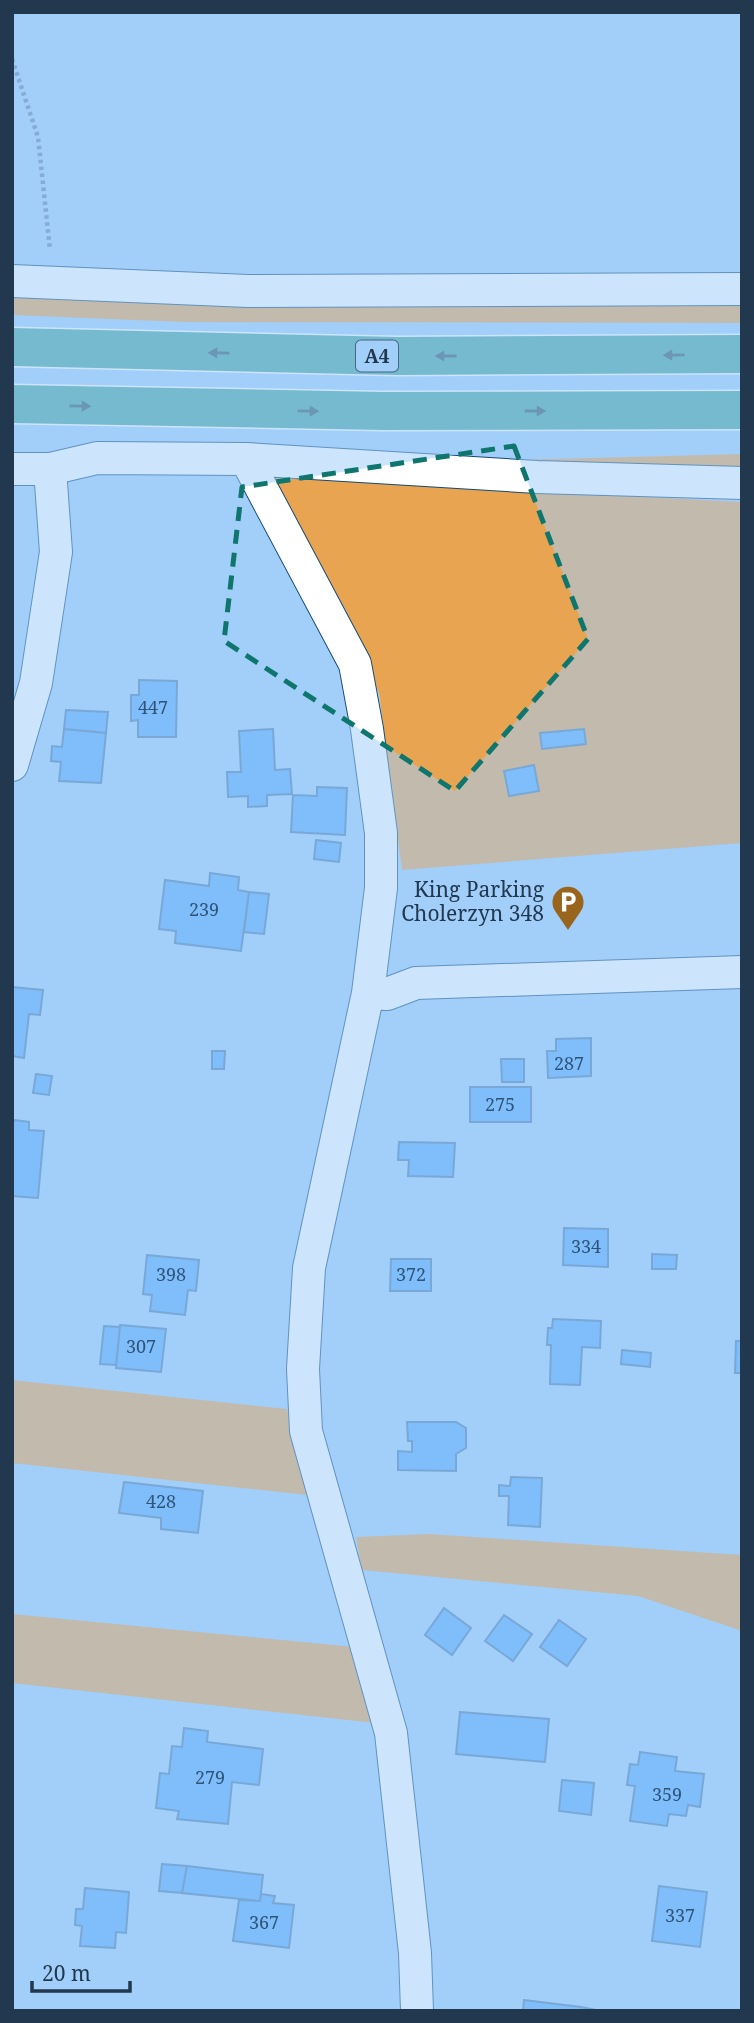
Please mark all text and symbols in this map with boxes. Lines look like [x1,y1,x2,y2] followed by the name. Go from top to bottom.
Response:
[356,340,398,372] road number: A4
[207,347,229,359] one-way arrow
[662,349,684,361] one-way arrow
[435,350,457,362] one-way arrow
[70,400,92,412] one-way arrow
[297,405,319,416] one-way arrow
[525,405,547,417] one-way arrow
[138,695,168,719] house number: 447
[401,875,545,927] place label: King Parking Cholerzyn 348
[549,883,587,932] parking icon: King Parking Cholerzyn 348
[189,897,219,921] house number: 239
[554,1051,584,1075] house number: 287
[485,1092,515,1116] house number: 275
[571,1234,601,1258] house number: 334
[156,1262,186,1286] house number: 398
[396,1262,426,1286] house number: 372
[126,1334,156,1358] house number: 307
[146,1489,176,1513] house number: 428
[195,1765,225,1789] house number: 279
[652,1782,682,1806] house number: 359
[665,1903,695,1927] house number: 337
[249,1910,279,1934] house number: 367
[32,1950,130,1994] scale bar
[42,1959,91,1987] text: 20 m

